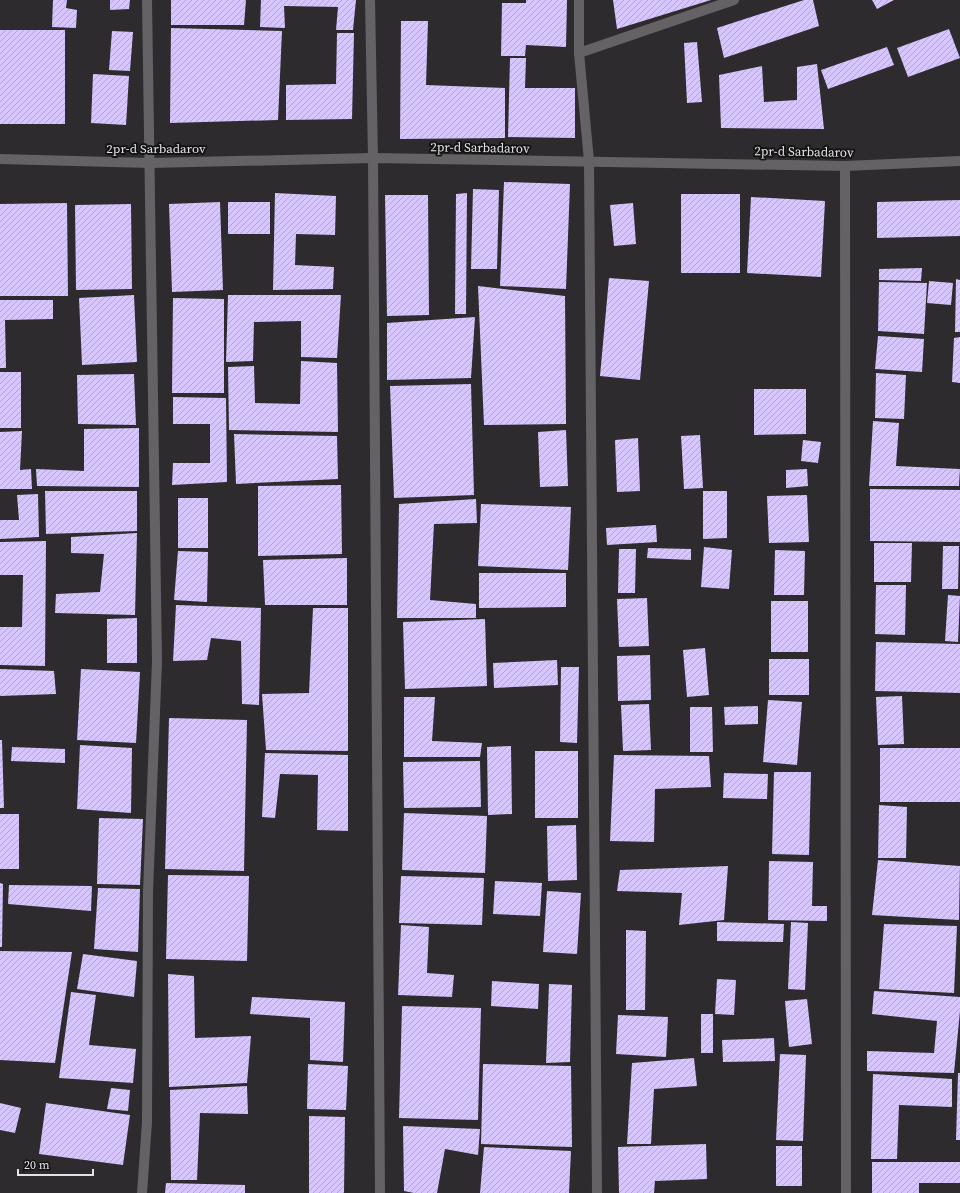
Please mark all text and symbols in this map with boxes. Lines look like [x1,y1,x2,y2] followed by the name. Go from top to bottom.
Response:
[430,138,530,157] street label: 2pr-d Sarbadarov
[106,140,206,157] street label: 2pr-d Sarbadarov
[754,142,854,161] street label: 2pr-d Sarbadarov
[18,1151,93,1177] scale bar
[24,1157,50,1173] text: 20 m

